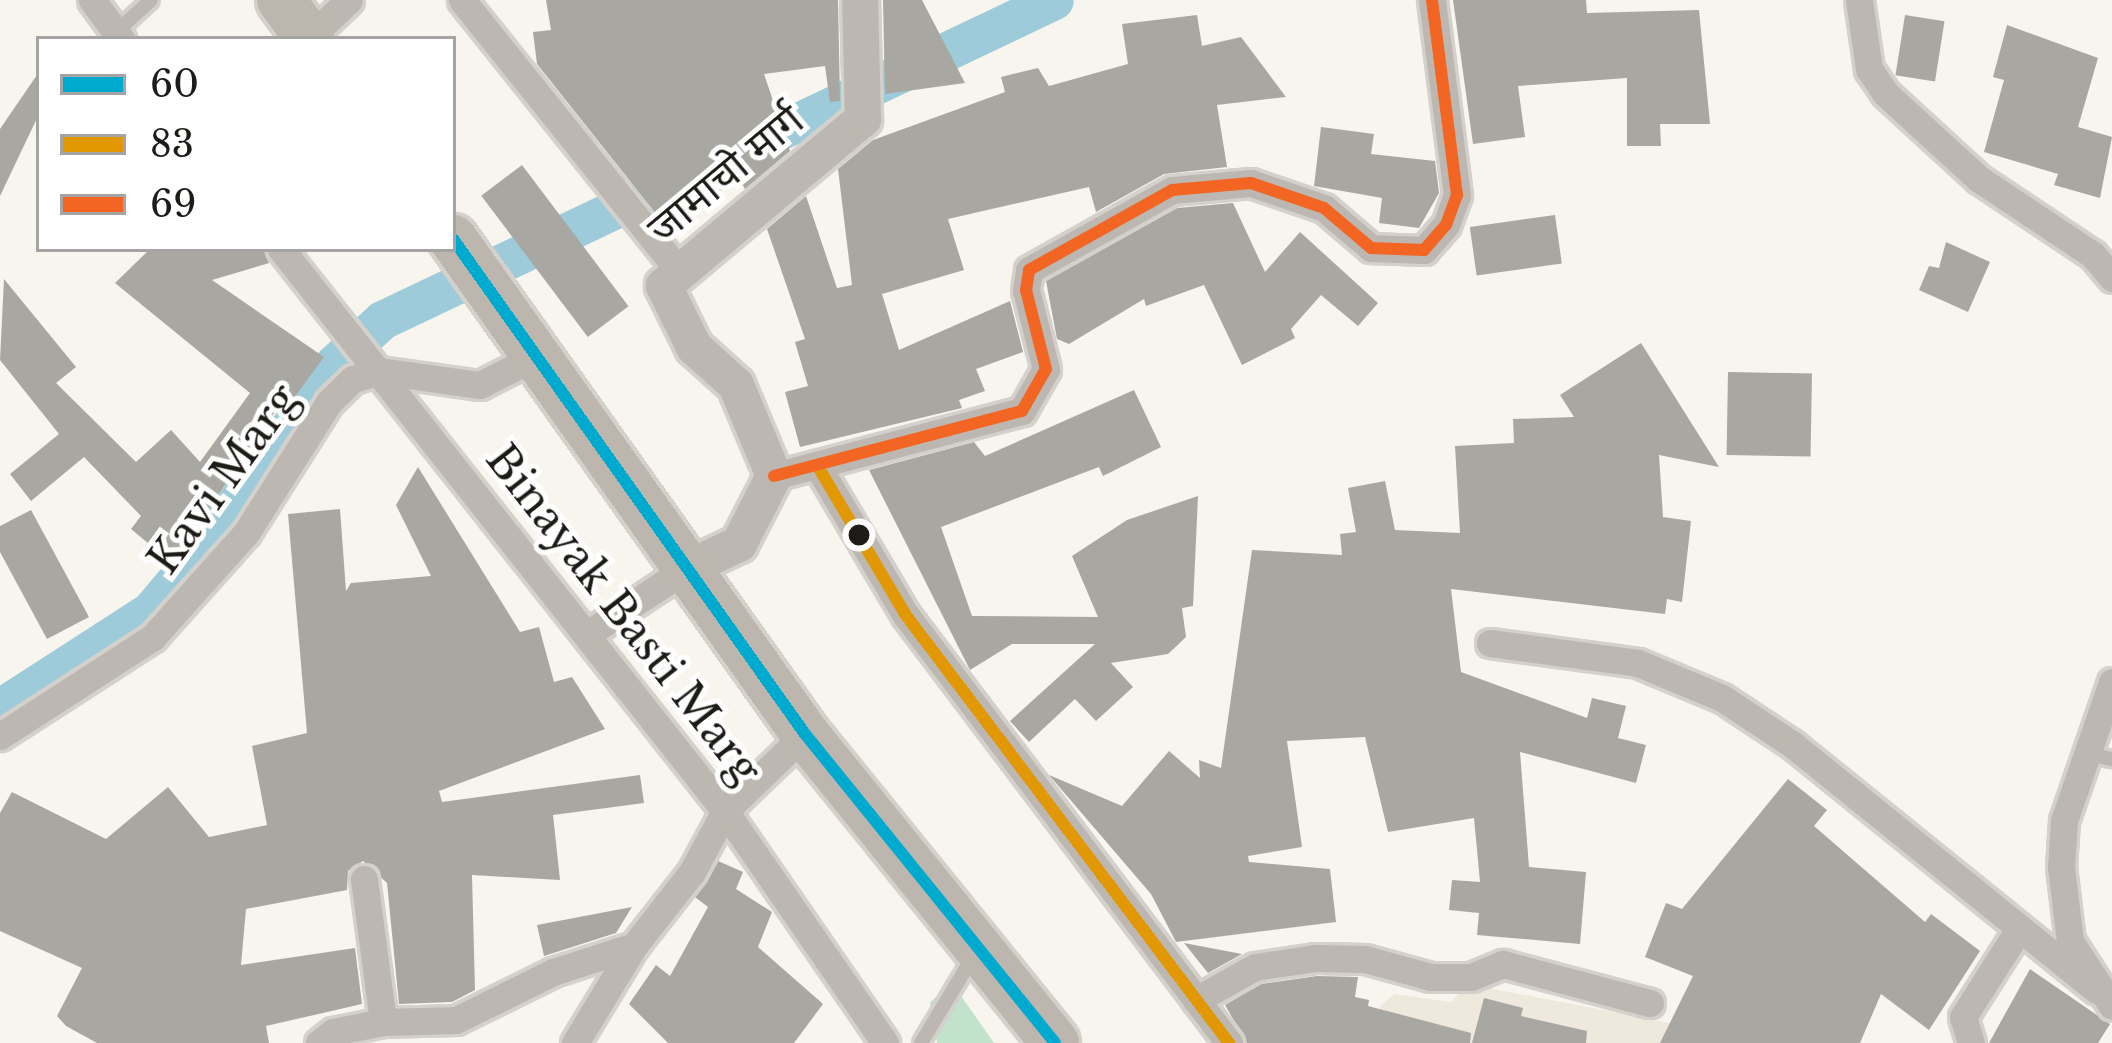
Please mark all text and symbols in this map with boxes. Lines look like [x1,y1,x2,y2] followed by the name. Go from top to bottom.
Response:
[36,36,456,252] legend
[150,62,199,107] text: 60
[637,95,813,253] street label: जामाचो मार्ग
[150,122,194,167] text: 83
[150,182,196,227] text: 69
[138,375,308,583] street label: Kavi Marg
[476,434,772,794] street label: Binayak Basti Marg
[848,524,870,546] unlabelled marker

